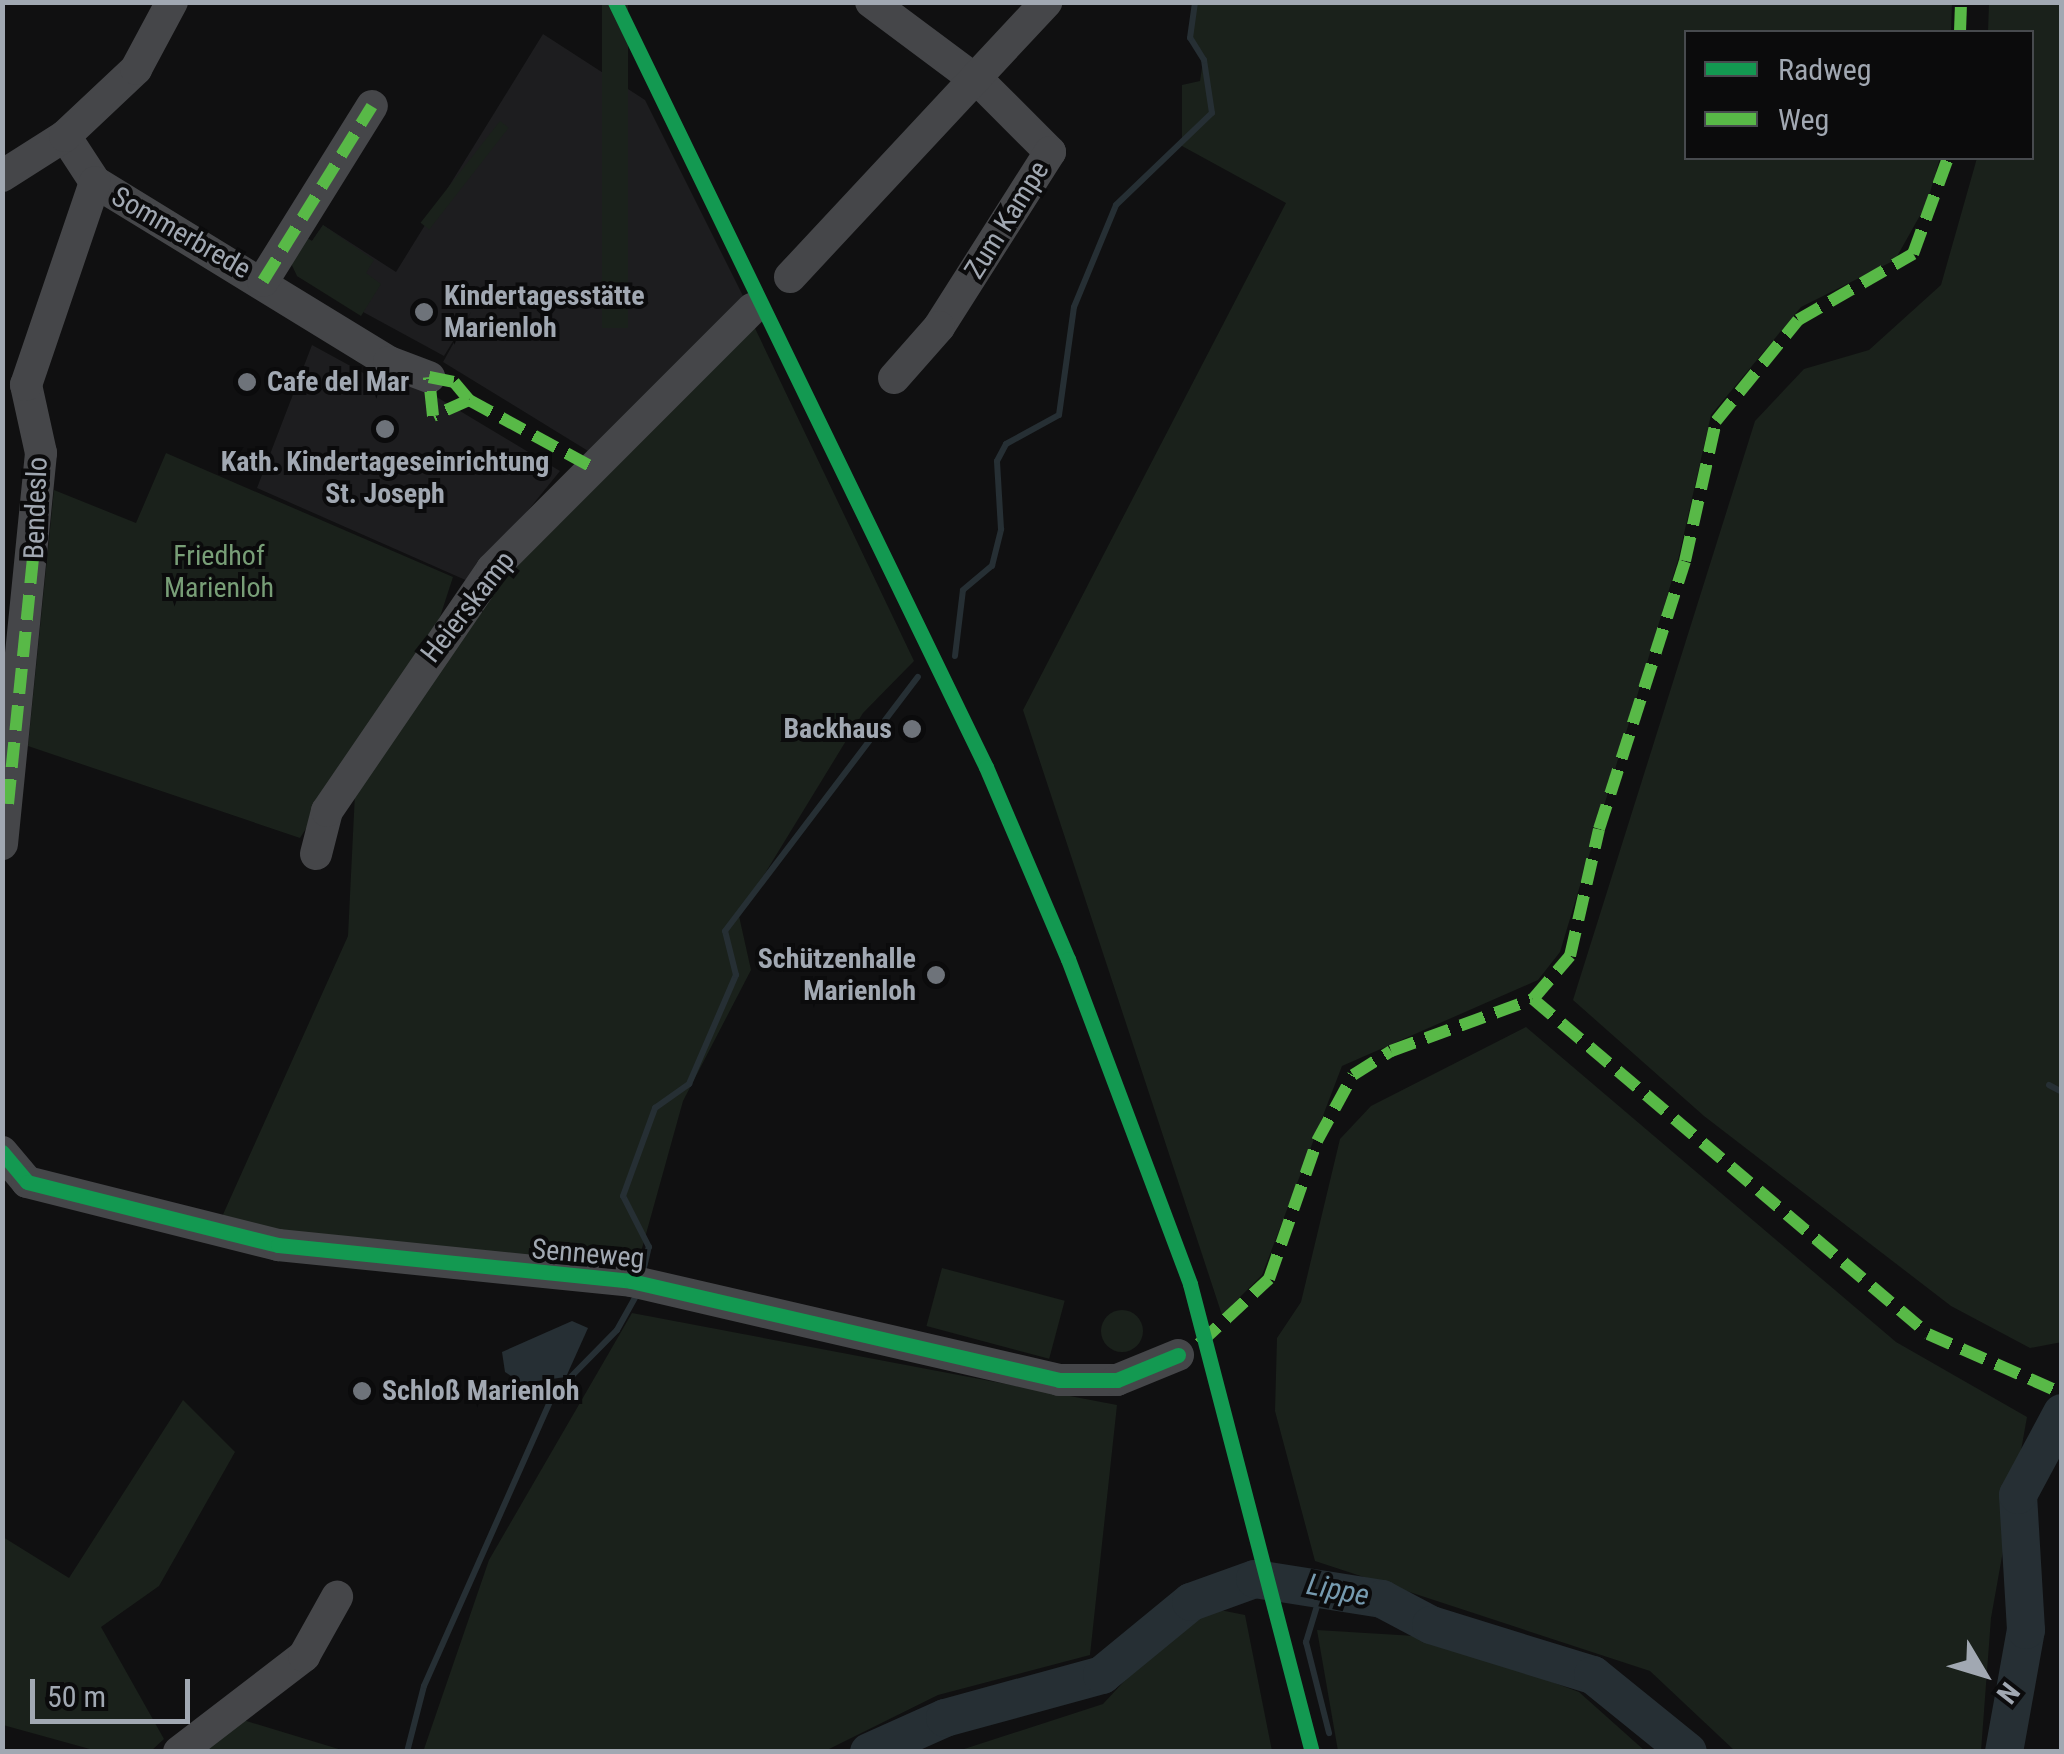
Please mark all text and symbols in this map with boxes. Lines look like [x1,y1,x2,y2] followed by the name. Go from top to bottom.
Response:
[1684,30,2034,160] legend
[1778,52,1872,87] text: Radweg
[1778,102,1829,137] text: Weg
[958,155,1056,285] street label: Zum Kampe
[106,180,256,286] street label: Sommerbrede
[444,279,645,345] place label: Kindertagesstätte Marienloh
[413,301,435,323] marker: Kindertagesstätte Marienloh
[267,365,409,399] place label: Cafe del Mar
[236,371,258,393] marker: Cafe del Mar
[374,418,396,440] marker: Kath. Kindertageseinrichtung St. Joseph
[221,445,549,511] place label: Kath. Kindertageseinrichtung St. Joseph
[17,456,55,560] street label: Bendeslo
[164,539,274,605] park label: Friedhof Marienloh
[414,545,522,669] street label: Heierskamp
[783,712,892,746] place label: Backhaus
[901,718,923,740] marker: Backhaus
[758,942,916,1008] place label: Schützenhalle Marienloh
[925,964,947,986] marker: Schützenhalle Marienloh
[530,1232,646,1276] street label: Senneweg
[382,1374,580,1408] place label: Schloß Marienloh
[351,1380,373,1402] marker: Schloß Marienloh
[1304,1566,1372,1614] water label: Lippe
[1934,1624,2034,1724] north arrow
[35,1659,195,1721] scale bar
[1990,1676,2026,1710] text: N
[47,1679,106,1714] text: 50 m

